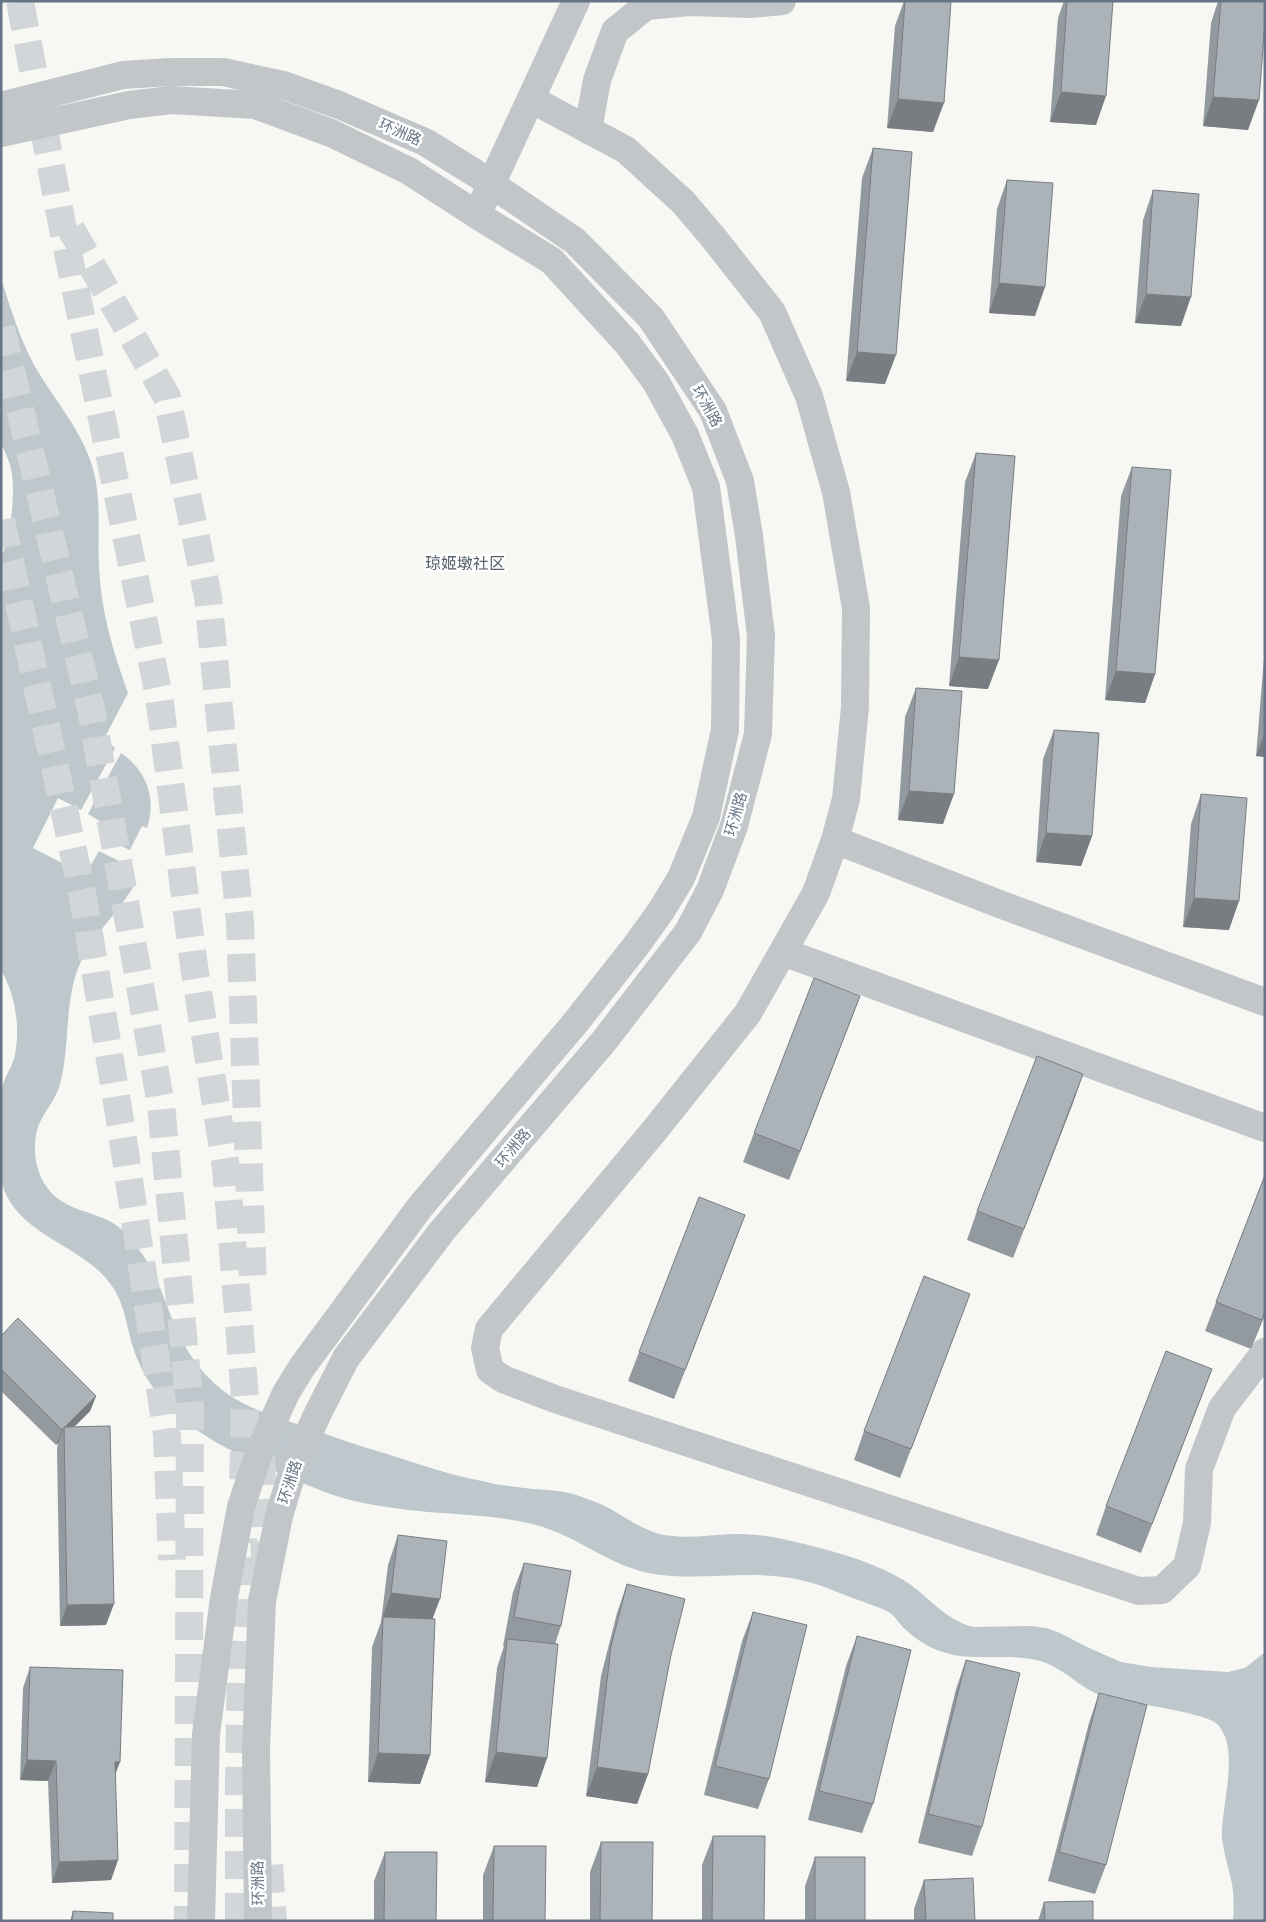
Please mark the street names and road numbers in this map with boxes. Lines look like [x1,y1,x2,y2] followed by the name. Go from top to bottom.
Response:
[376,114,425,149] street label: 环洲路
[688,381,727,430] street label: 环洲路
[720,790,751,838] street label: 环洲路
[491,1124,534,1171] street label: 环洲路
[274,1458,306,1506] street label: 环洲路
[248,1860,267,1906] street label: 环洲路

